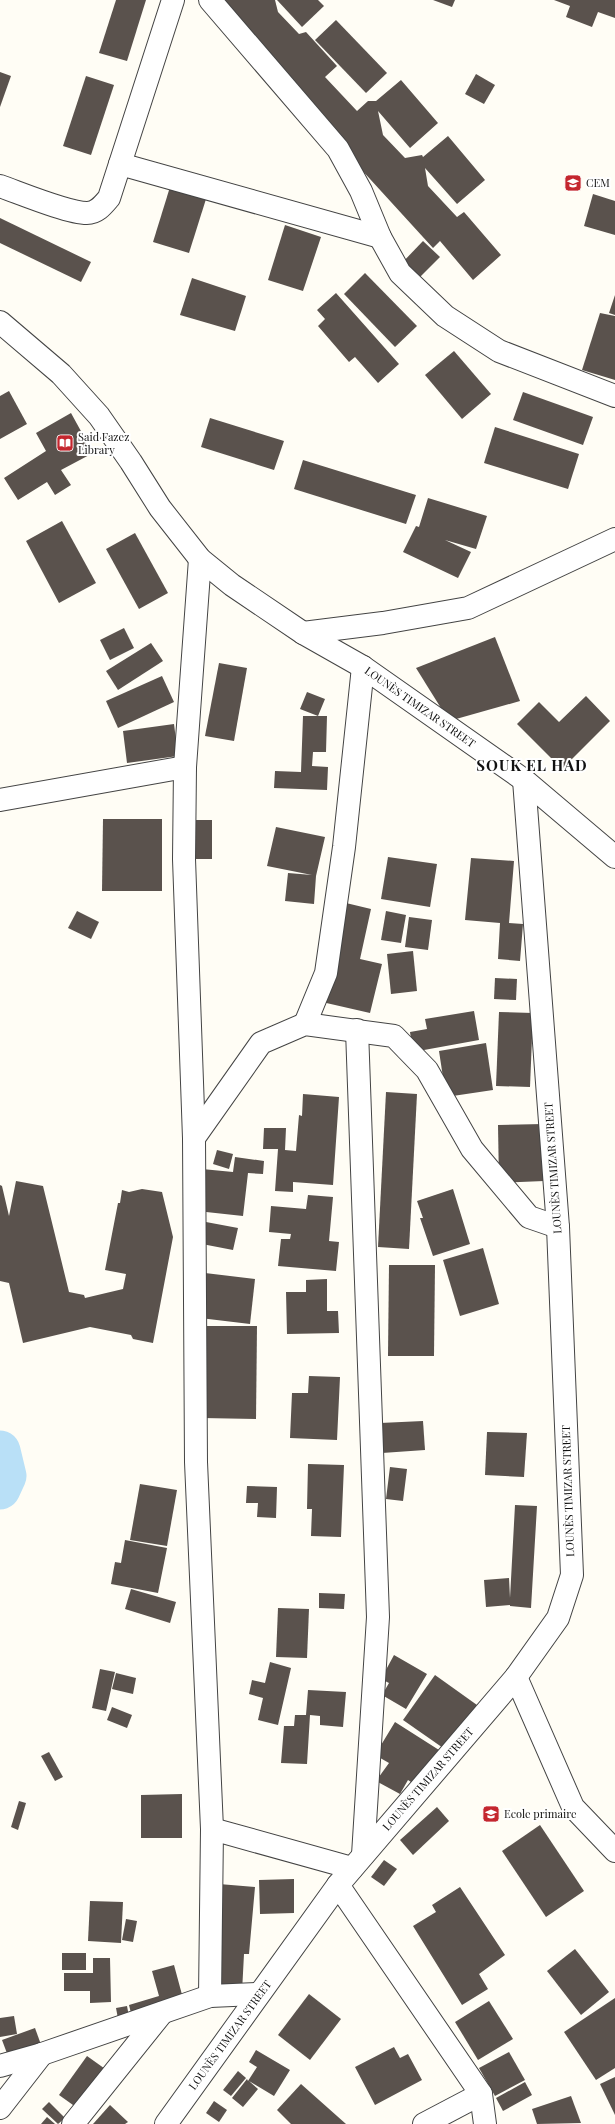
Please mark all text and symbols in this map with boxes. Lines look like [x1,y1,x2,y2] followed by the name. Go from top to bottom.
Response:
[563,173,583,193] school or university icon: CEM
[586,175,610,190] place label: CEM
[78,429,129,457] place label: Said Fazez Library
[55,433,75,453] library icon: Said Fazez Library
[362,663,479,751] street label: LOUNÈS TIMIZAR STREET
[476,755,588,775] district label: SOUK EL HAD
[540,1102,565,1234] street label: LOUNÈS TIMIZAR STREET
[558,1425,577,1557] street label: LOUNÈS TIMIZAR STREET
[379,1724,477,1833] street label: LOUNÈS TIMIZAR STREET
[481,1804,501,1824] school or university icon: Ecole primaire
[504,1806,577,1821] place label: Ecole primaire
[185,1977,275,2092] street label: LOUNÈS TIMIZAR STREET

